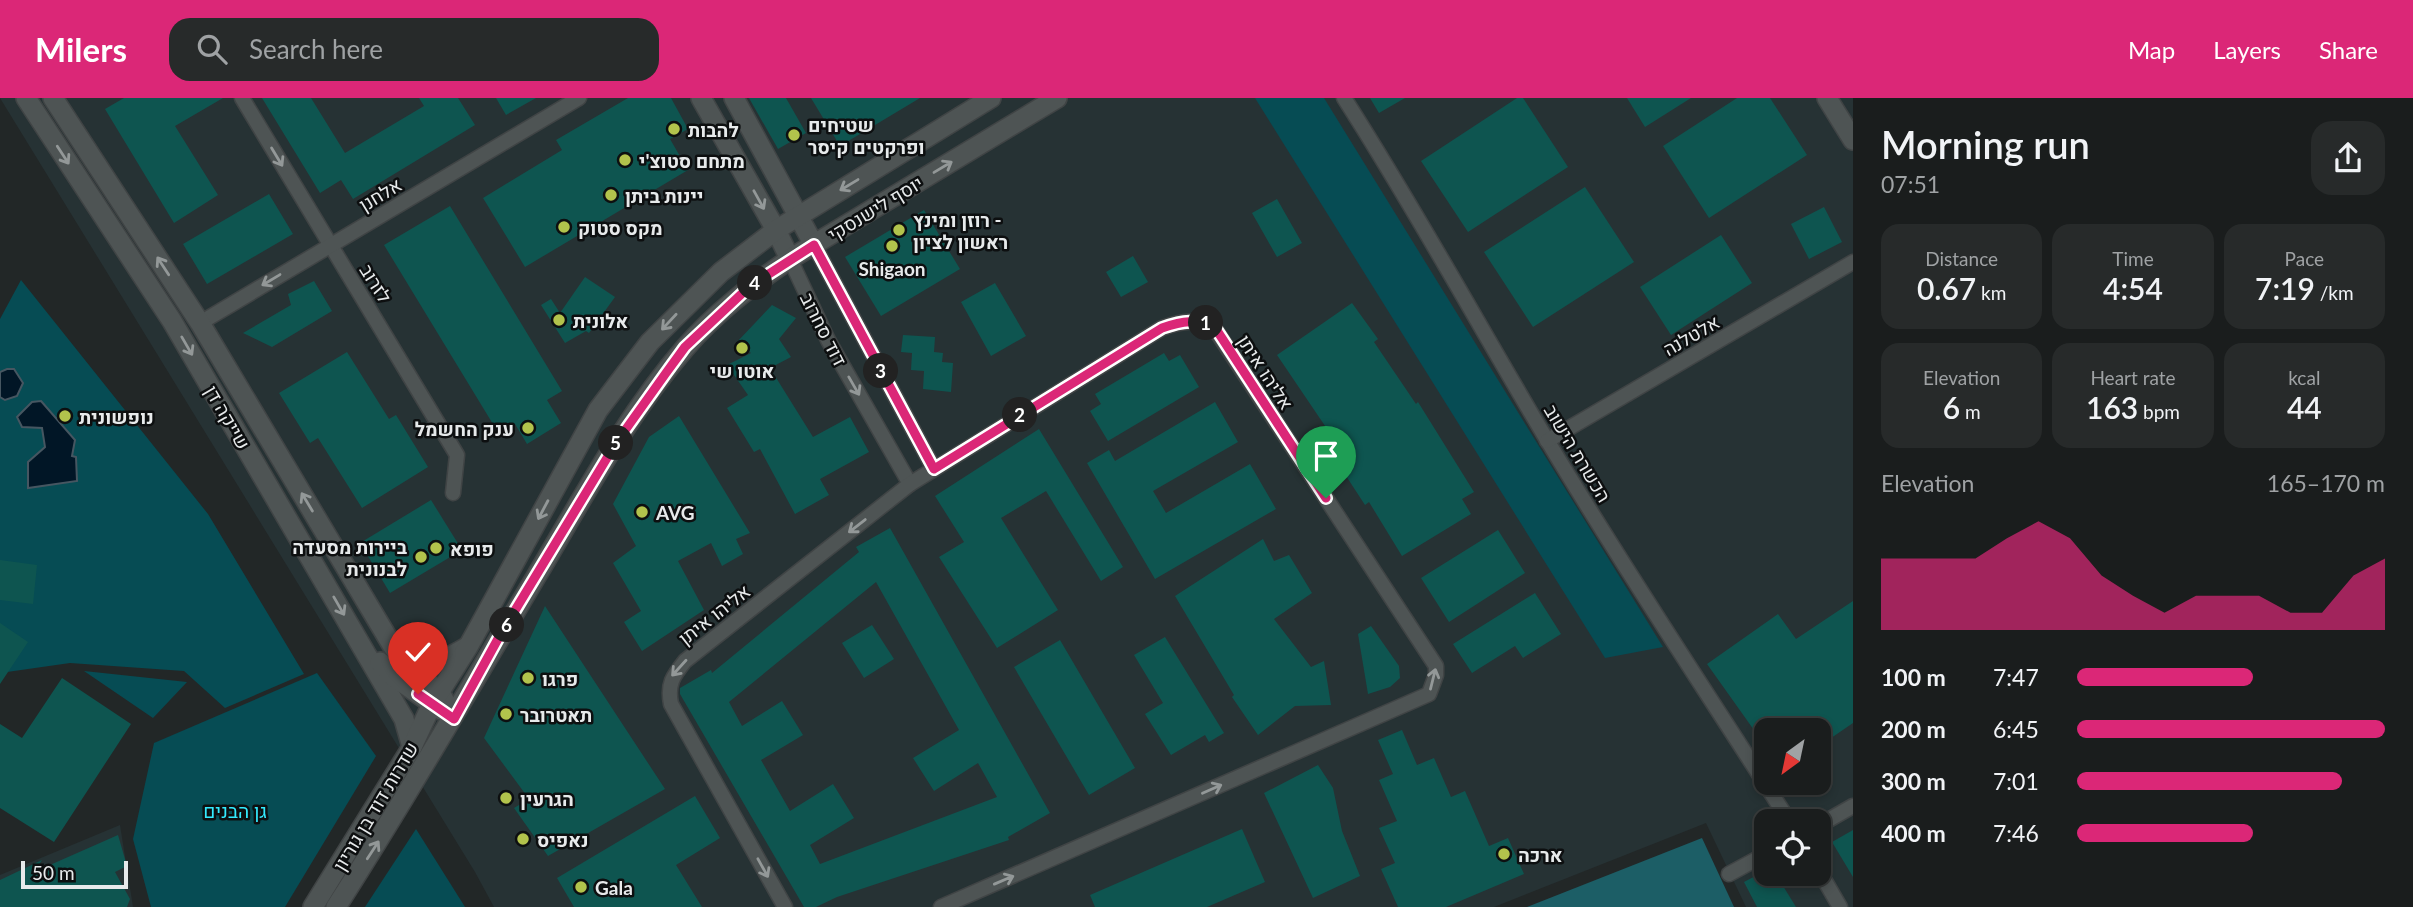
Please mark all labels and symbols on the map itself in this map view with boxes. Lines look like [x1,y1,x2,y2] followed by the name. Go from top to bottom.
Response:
[808,113,925,158] place label: שטיחים ופרקטים קיסר
[688,118,739,141] place label: להבות
[666,121,682,137] marker: להבות
[786,127,802,143] marker: שטיחים ופרקטים קיסר
[56,145,71,164] one-way arrow
[270,146,284,166] one-way arrow
[639,149,745,172] place label: מתחם סטוצ'י
[617,152,633,168] marker: מתחם סטוצ'י
[933,160,953,174] one-way arrow
[823,171,927,245] street label: יוסף לישנסקי
[354,172,406,216] street label: אלחנן
[840,178,860,192] one-way arrow
[625,184,703,207] place label: יינות ביתן
[603,187,619,203] marker: יינות ביתן
[753,189,766,210] one-way arrow
[913,208,1008,253] place label: רוזן ומינץ - ראשון לציון
[578,216,663,239] place label: מקס סטוק
[556,219,572,235] marker: מקס סטוק
[891,222,907,238] marker: רוזן ומינץ - ראשון לציון
[884,238,900,254] marker: Shigaon
[155,257,170,276] one-way arrow
[858,257,926,280] place label: Shigaon
[355,259,397,307] street label: לזרוב
[738,266,772,300] pin: 4
[262,274,282,288] one-way arrow
[796,289,852,369] street label: דוד סחרוב
[1188,306,1224,341] pin: 1
[573,309,628,332] place label: אלונית
[1659,310,1723,360] street label: אלטלנה
[551,312,567,328] marker: אלונית
[661,313,677,331] one-way arrow
[1233,330,1299,414] street label: אליהו איתן
[180,336,194,356] one-way arrow
[734,340,750,356] marker: אוטו שי
[864,354,898,388] pin: 3
[710,359,774,382] place label: אוטו שי
[848,375,862,395] one-way arrow
[201,381,255,453] street label: שייקה דן
[1002,398,1038,432] pin: 2
[1540,400,1616,506] street label: הכשרת הישוב
[79,405,154,428] place label: נופשונית
[57,408,73,424] marker: נופשונית
[415,417,514,440] place label: ענק החשמל
[520,420,536,436] marker: ענק החשמל
[598,426,634,460] pin: 5
[1296,426,1356,498] pin
[299,493,313,513] one-way arrow
[536,499,549,520] one-way arrow
[655,501,695,524] place label: AVG
[634,504,650,520] marker: AVG
[848,518,866,533] one-way arrow
[292,535,408,580] place label: ביירות מסעדה לבנונית
[450,537,494,560] place label: פופא
[428,540,444,556] marker: פופא
[413,549,429,565] marker: ביירות מסעדה לבנונית
[674,579,754,649] street label: אליהו איתן
[333,595,346,616] one-way arrow
[490,608,524,642] pin: 6
[388,622,448,694] pin
[671,659,688,676] one-way arrow
[542,667,578,690] place label: פרגו
[1427,668,1440,691] one-way arrow
[520,670,536,686] marker: פרגו
[520,703,592,726] place label: תאטרובר
[498,706,514,722] marker: תאטרובר
[1754,718,1830,794] north arrow
[327,737,423,875] street label: שדרות דוד בן גוריון
[1201,782,1223,795] one-way arrow
[520,787,574,810] place label: הגרעין
[498,790,514,806] marker: הגרעין
[203,799,267,822] park label: גן הבנים
[537,828,589,851] place label: נאפיס
[515,831,531,847] marker: נאפיס
[367,840,381,860] one-way arrow
[1518,843,1562,866] place label: ארכה
[1496,846,1512,862] marker: ארכה
[757,857,770,878] one-way arrow
[21,858,128,890] scale bar
[993,873,1015,886] one-way arrow
[595,876,633,899] place label: Gala
[573,879,589,895] marker: Gala

